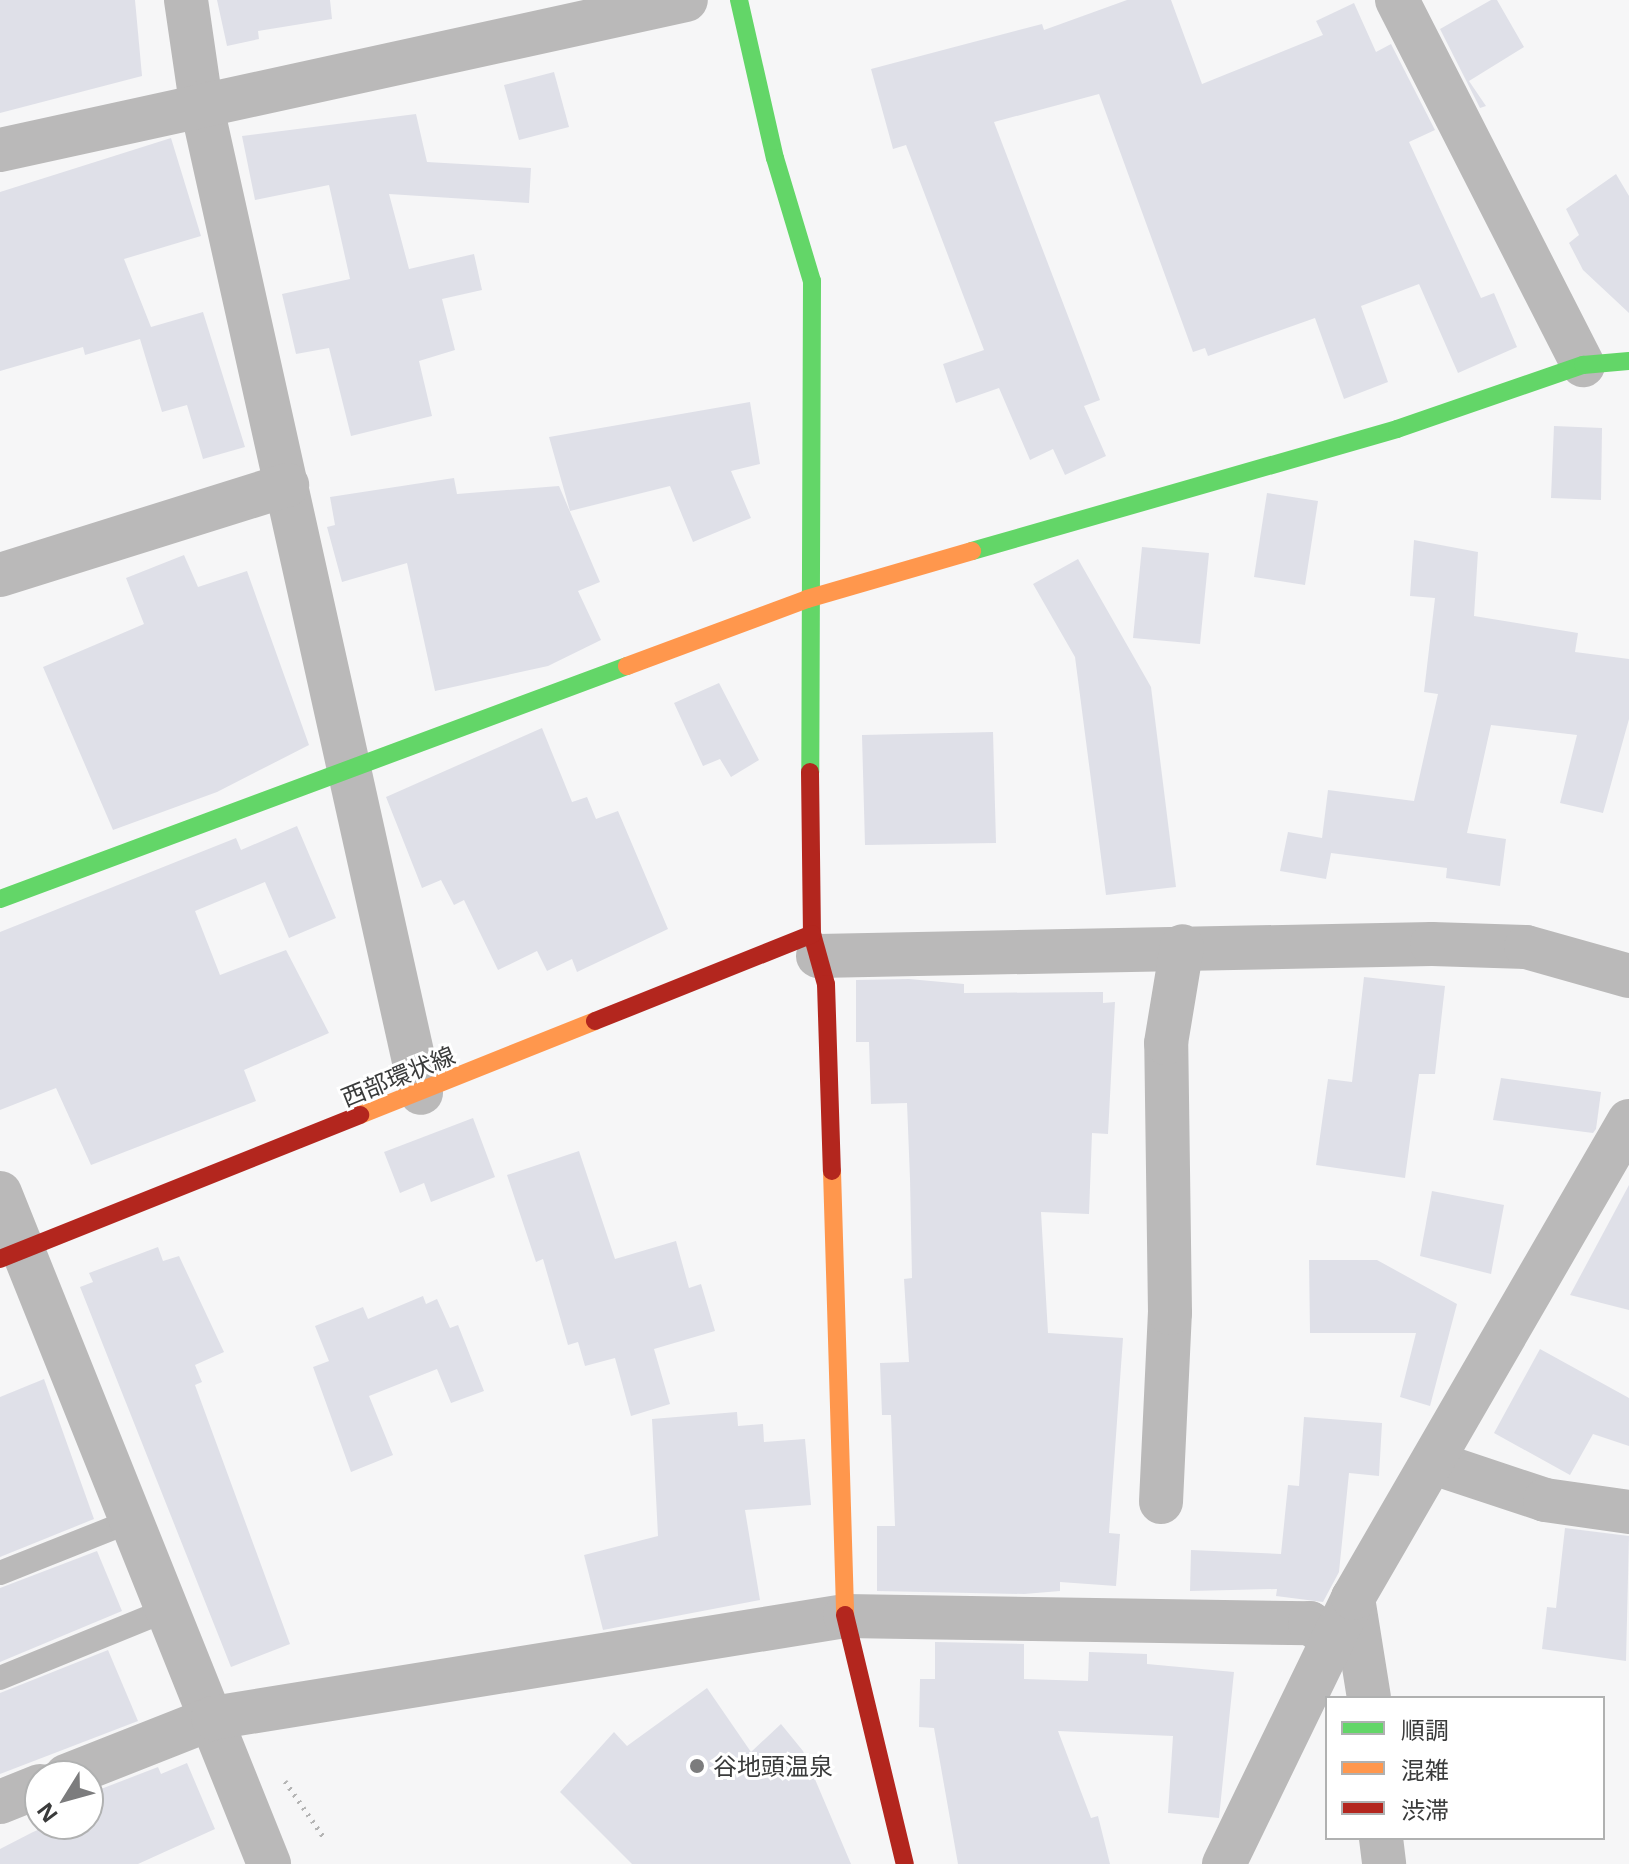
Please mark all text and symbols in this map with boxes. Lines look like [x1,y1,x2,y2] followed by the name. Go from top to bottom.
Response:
[337,1040,459,1112] street label: 西部環状線
[1325,1696,1605,1840] legend
[1401,1713,1449,1746] text: 順調
[713,1752,833,1780] place label: 谷地頭温泉
[1401,1753,1449,1786] text: 混雑
[688,1757,706,1775] marker: 谷地頭温泉
[24,1760,104,1840] north arrow
[1401,1793,1449,1826] text: 渋滞
[29,1797,64,1829] text: N

